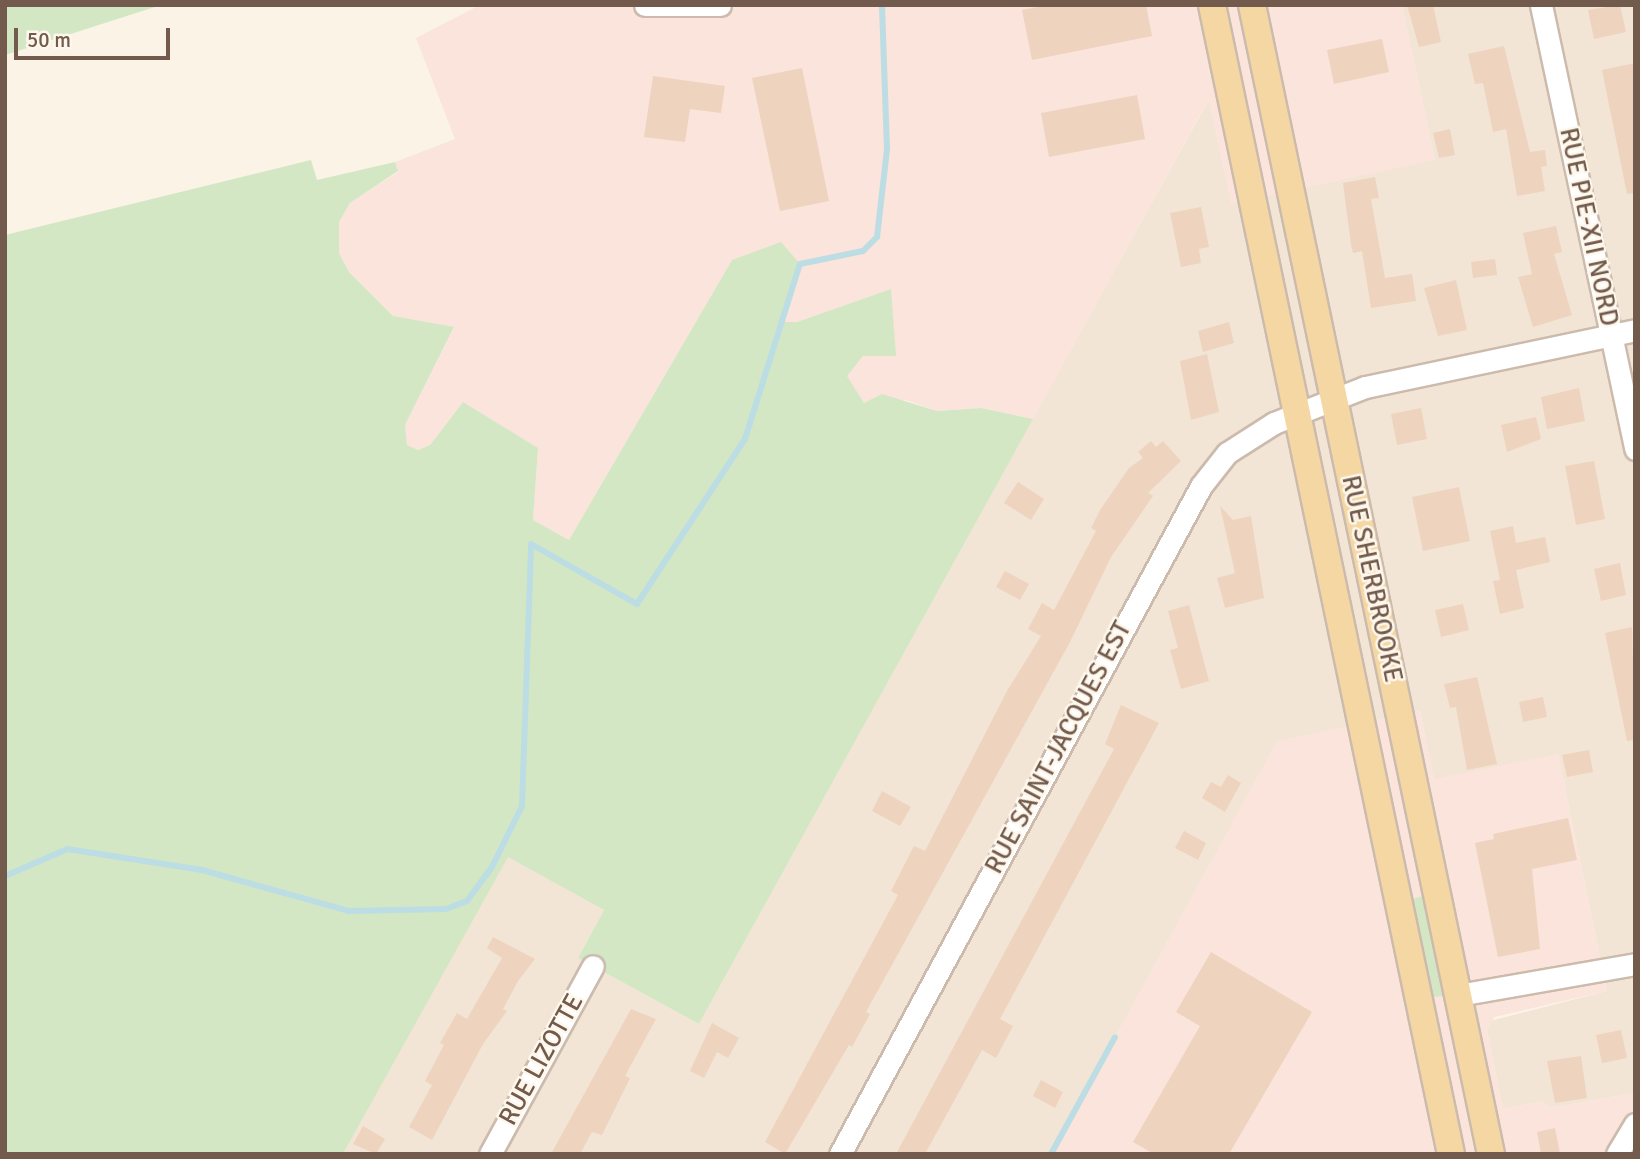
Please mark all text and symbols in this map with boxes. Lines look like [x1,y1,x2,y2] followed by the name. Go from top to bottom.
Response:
[18,14,173,58] scale bar
[27,27,71,53] text: 50 m
[1552,125,1624,329] street label: RUE PIE-XII NORD
[1334,473,1408,685] street label: RUE SHERBROOKE
[979,616,1139,880] street label: RUE SAINT-JACQUES EST
[493,989,591,1131] street label: RUE LIZOTTE

